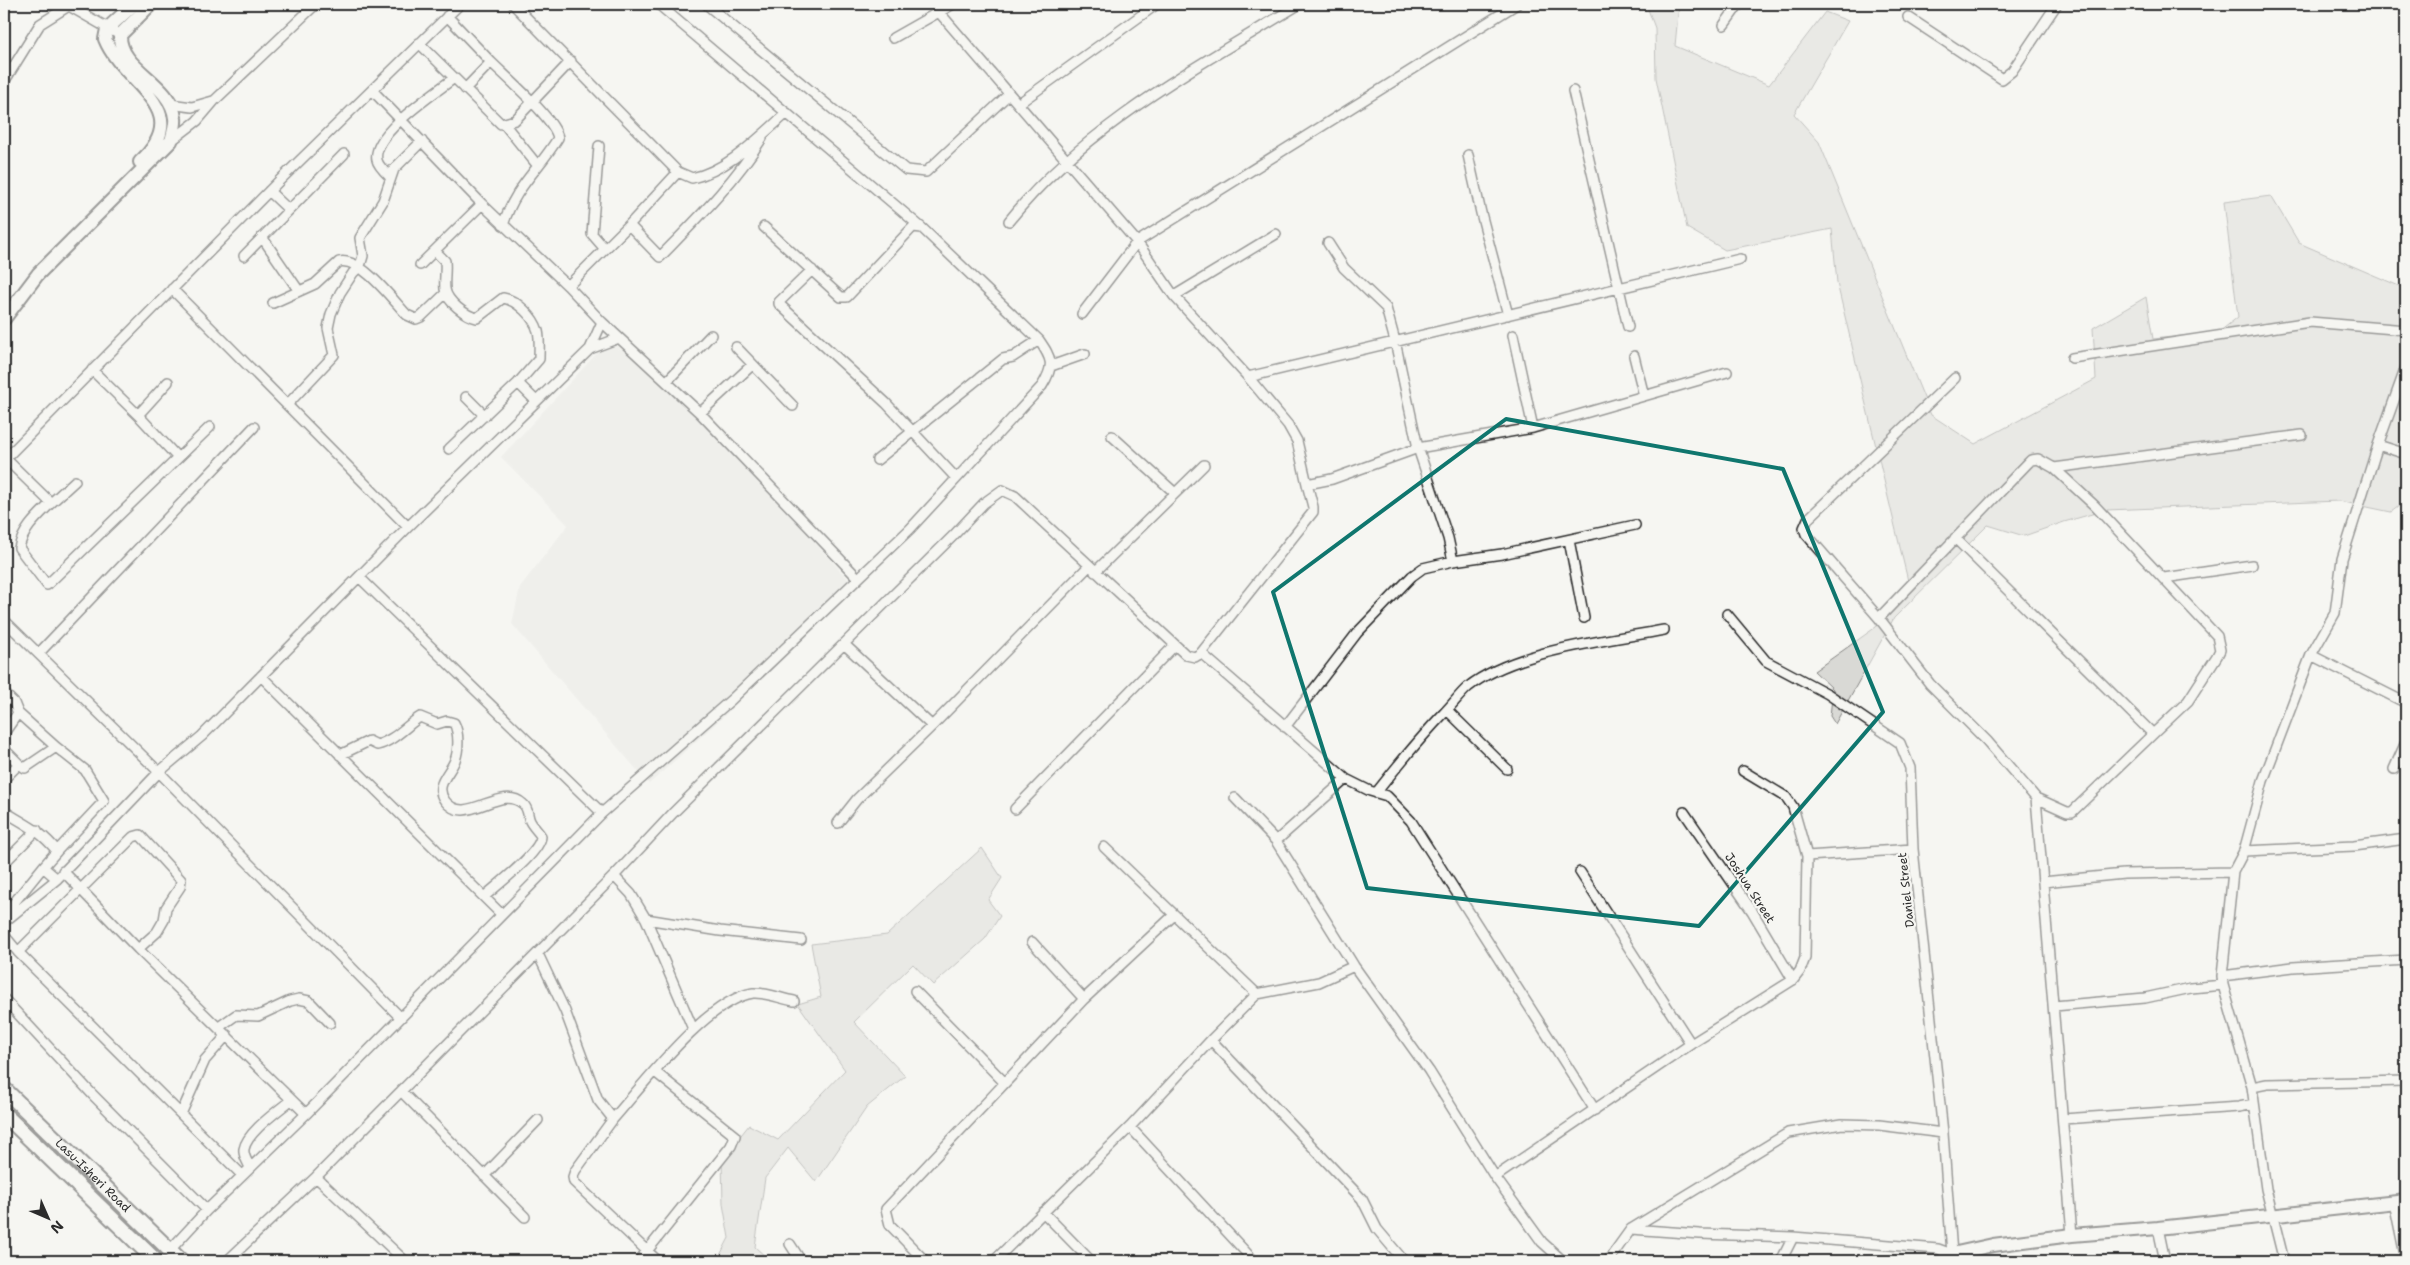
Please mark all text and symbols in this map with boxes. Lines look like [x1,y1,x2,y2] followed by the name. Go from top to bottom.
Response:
[1721,850,1779,926] street label: Joshua Street
[1894,852,1918,928] street label: Daniel Street
[52,1135,134,1216] street label: Lasu-Isheri Road
[22,1192,72,1242] north arrow
[47,1217,67,1237] text: N

